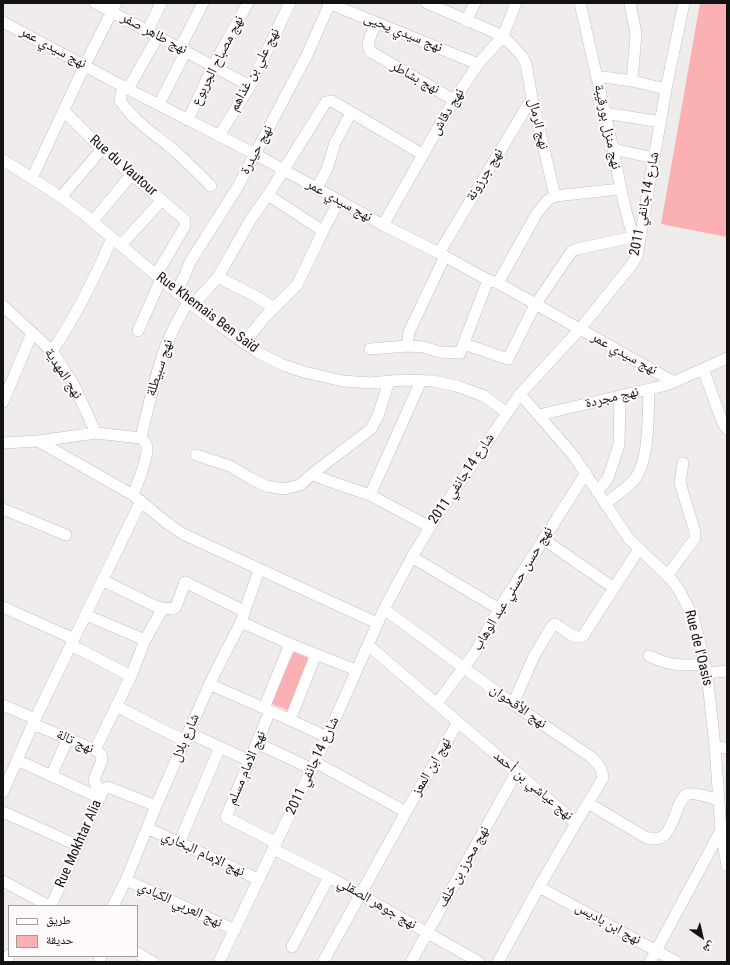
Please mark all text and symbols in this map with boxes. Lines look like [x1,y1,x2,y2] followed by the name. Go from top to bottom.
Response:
[118,10,190,58] street label: نهج طاهر صفر
[361,10,445,56] street label: نهج سيدي يحيى
[188,13,248,109] street label: نهج مصباح الجربوع
[17,23,89,73] street label: نهج سيدي عمر
[226,26,284,114] street label: نهج علي بن غذاهم
[388,58,442,98] street label: نهج بشاطر
[590,83,624,171] street label: نهج منزل بورقيبة
[428,86,468,138] street label: نهج دقاش
[524,97,552,151] street label: نهج الرمال
[237,122,277,178] street label: نهج حيدرة
[86,132,160,200] street label: Rue du Vautour
[463,146,507,204] street label: نهج جرزونة
[627,150,663,258] street label: شارع 14جانفي 2011
[303,176,375,226] street label: نهج سيدي عمر
[153,269,261,357] street label: Rue Khemais Ben Saïd
[588,329,660,379] street label: نهج سيدي عمر
[143,338,177,398] street label: نهج سبيطلة
[40,346,86,402] street label: نهج المهدية
[584,384,640,412] street label: نهج مجردة
[425,430,499,528] street label: شارع 14جانفي 2011
[469,524,557,654] street label: نهج حسن حسني عبد الوهاب
[680,608,716,688] street label: Rue de l'Oasis
[486,681,550,733] street label: نهج الأقحوان
[168,711,204,765] street label: شارع بلال
[283,714,343,818] street label: شارع 14جانفي 2011
[54,726,96,758] street label: نهج تالة
[224,728,270,808] street label: نهج الامام مسلم
[409,735,455,799] street label: نهج ابن المعز
[490,748,576,824] street label: نهج عياشي بن أحمد
[52,798,106,890] street label: Rue Mokhtar Alia
[435,823,493,911] street label: نهج محرز بن خلف
[159,827,247,881] street label: نهج الإمام البخاري
[334,875,420,933] street label: نهج جوهر الصقلي
[135,878,225,932] street label: نهج العربي الكبادي
[572,899,644,949] street label: نهج ابن باديس
[8,905,138,957] legend
[46,913,71,927] text: طريق
[682,917,722,957] north arrow
[46,933,74,947] text: حديقة
[701,939,717,956] text: ش

